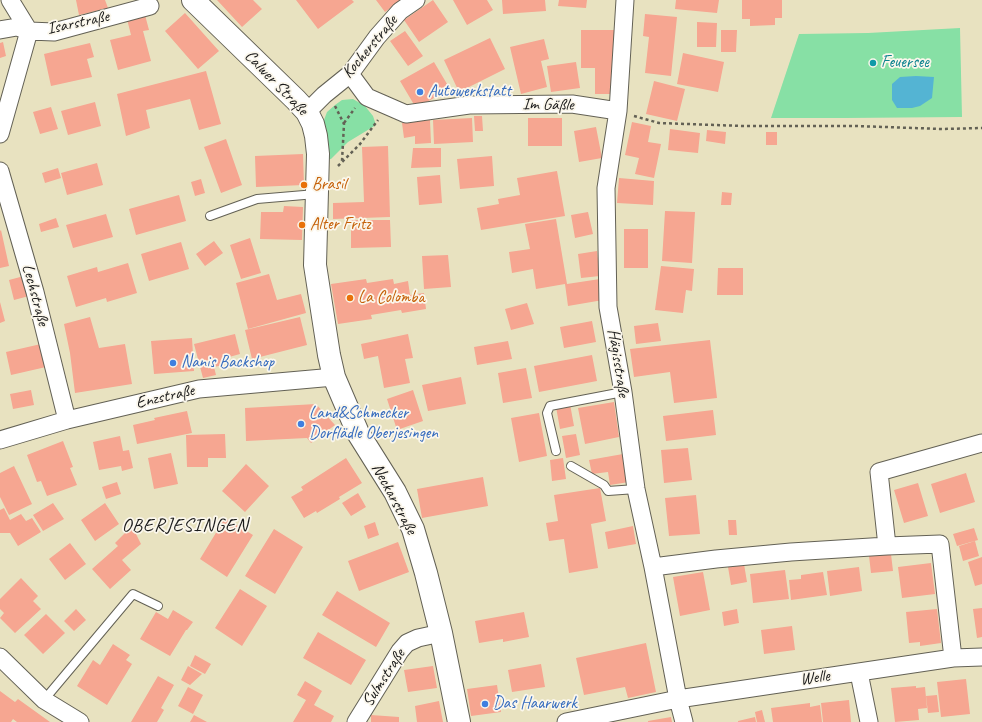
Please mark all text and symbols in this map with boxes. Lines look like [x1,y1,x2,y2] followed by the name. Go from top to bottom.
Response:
[45,7,111,39] street label: Isarstraße
[338,11,402,83] street label: Kocherstraße
[240,46,312,120] street label: Calwer Straße
[881,53,929,73] place label: Feuersee
[868,58,878,68] marker: Feuersee
[428,82,511,102] place label: Autowerkstatt
[415,87,425,97] marker: Autowerkstatt
[522,94,574,116] street label: Im Gäßle
[312,175,346,195] place label: Brasil
[299,180,309,190] marker: Brasil
[310,215,371,235] place label: Alter Fritz
[297,220,307,230] marker: Alter Fritz
[17,262,53,328] street label: Lechstraße
[358,288,424,308] place label: La Colomba
[345,293,355,303] marker: La Colomba
[603,327,633,399] street label: Hägisstraße
[181,353,274,373] place label: Nanis Backshop
[168,358,178,368] marker: Nanis Backshop
[134,380,196,414] street label: Enzstraße
[309,404,438,444] place label: Land&Schmecker Dorflädle Oberjesingen
[296,419,306,429] marker: Land&Schmecker Dorflädle Oberjesingen
[367,460,421,538] street label: Neckarstraße
[122,515,248,537] district label: OBERJESINGEN
[358,645,410,711] street label: Sulmstraße
[799,666,831,690] street label: Welle
[493,694,577,714] place label: Das Haarwerk
[480,699,490,709] marker: Das Haarwerk

